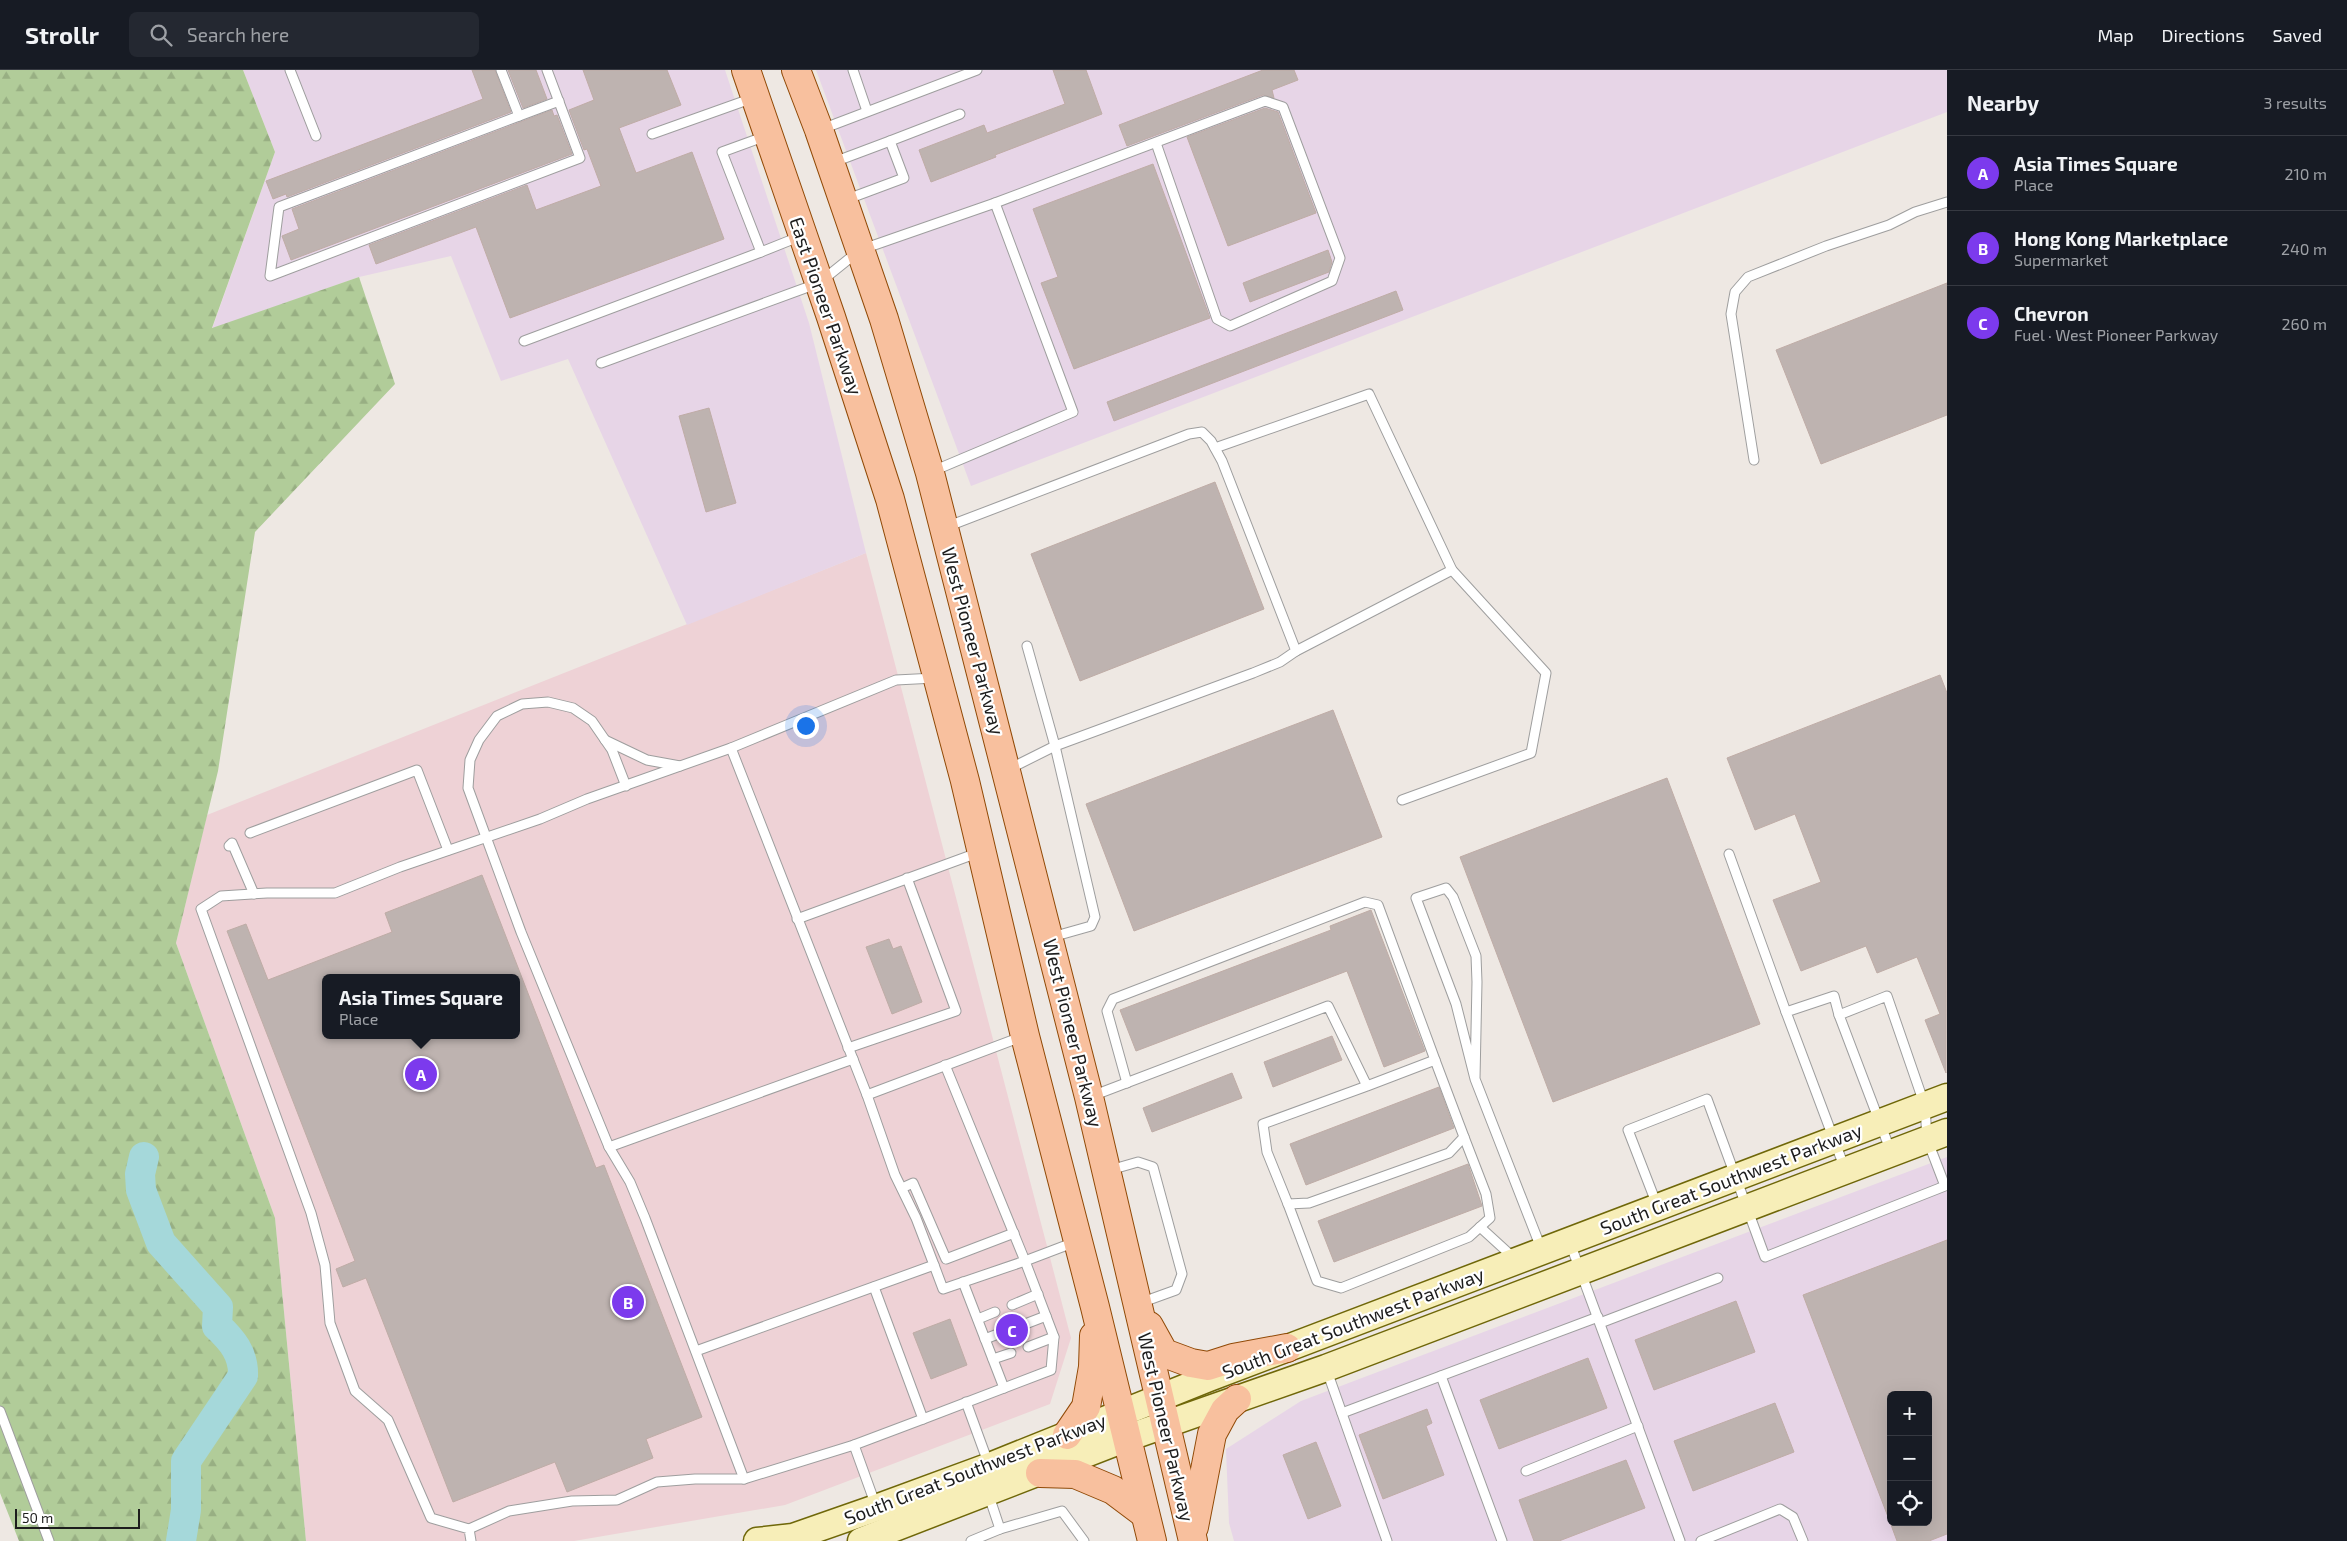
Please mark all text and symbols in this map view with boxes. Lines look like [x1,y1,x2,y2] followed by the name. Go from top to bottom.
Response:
[129,12,479,57] search box
[25,20,99,49] text: Strollr
[147,21,175,49] icon: search
[187,23,289,46] text: Search here
[2097,24,2134,46] text: Map
[2162,24,2245,46] text: Directions
[2273,24,2322,46] text: Saved
[1967,90,2039,115] text: Nearby
[2264,93,2327,112] text: 3 results
[2014,152,2178,175] text: Asia Times Square
[1978,164,1988,183] text: A
[2284,164,2327,183] text: 210 m
[2014,175,2053,194] text: Place
[785,214,868,398] street label: East Pioneer Parkway
[2014,227,2228,250] text: Hong Kong Marketplace
[1978,239,1988,258] text: B
[2281,239,2327,258] text: 240 m
[2014,250,2108,269] text: Supermarket
[2014,302,2089,325] text: Chevron
[1978,314,1988,333] text: C
[2282,314,2327,333] text: 260 m
[2014,325,2218,344] text: Fuel · West Pioneer Parkway
[937,544,1010,737] street label: West Pioneer Parkway
[793,713,819,739] your location
[1039,936,1108,1130] street label: West Pioneer Parkway
[322,974,520,1039] popup
[339,986,503,1009] text: Asia Times Square
[339,1009,378,1028] text: Place
[405,1055,437,1093] pin: A
[1597,1118,1865,1239] street label: South Great Southwest Parkway
[1219,1262,1487,1383] street label: South Great Southwest Parkway
[612,1283,644,1321] pin: B
[996,1311,1028,1349] pin: C
[1134,1330,1199,1524] street label: West Pioneer Parkway
[1887,1391,1932,1526] map controls
[1887,1391,1932,1436] button: +
[841,1408,1109,1529] street label: South Great Southwest Parkway
[1887,1436,1932,1481] button: −
[1887,1481,1932,1526] button: locate
[15,1506,140,1529] scale bar
[22,1509,53,1526] text: 50 m

